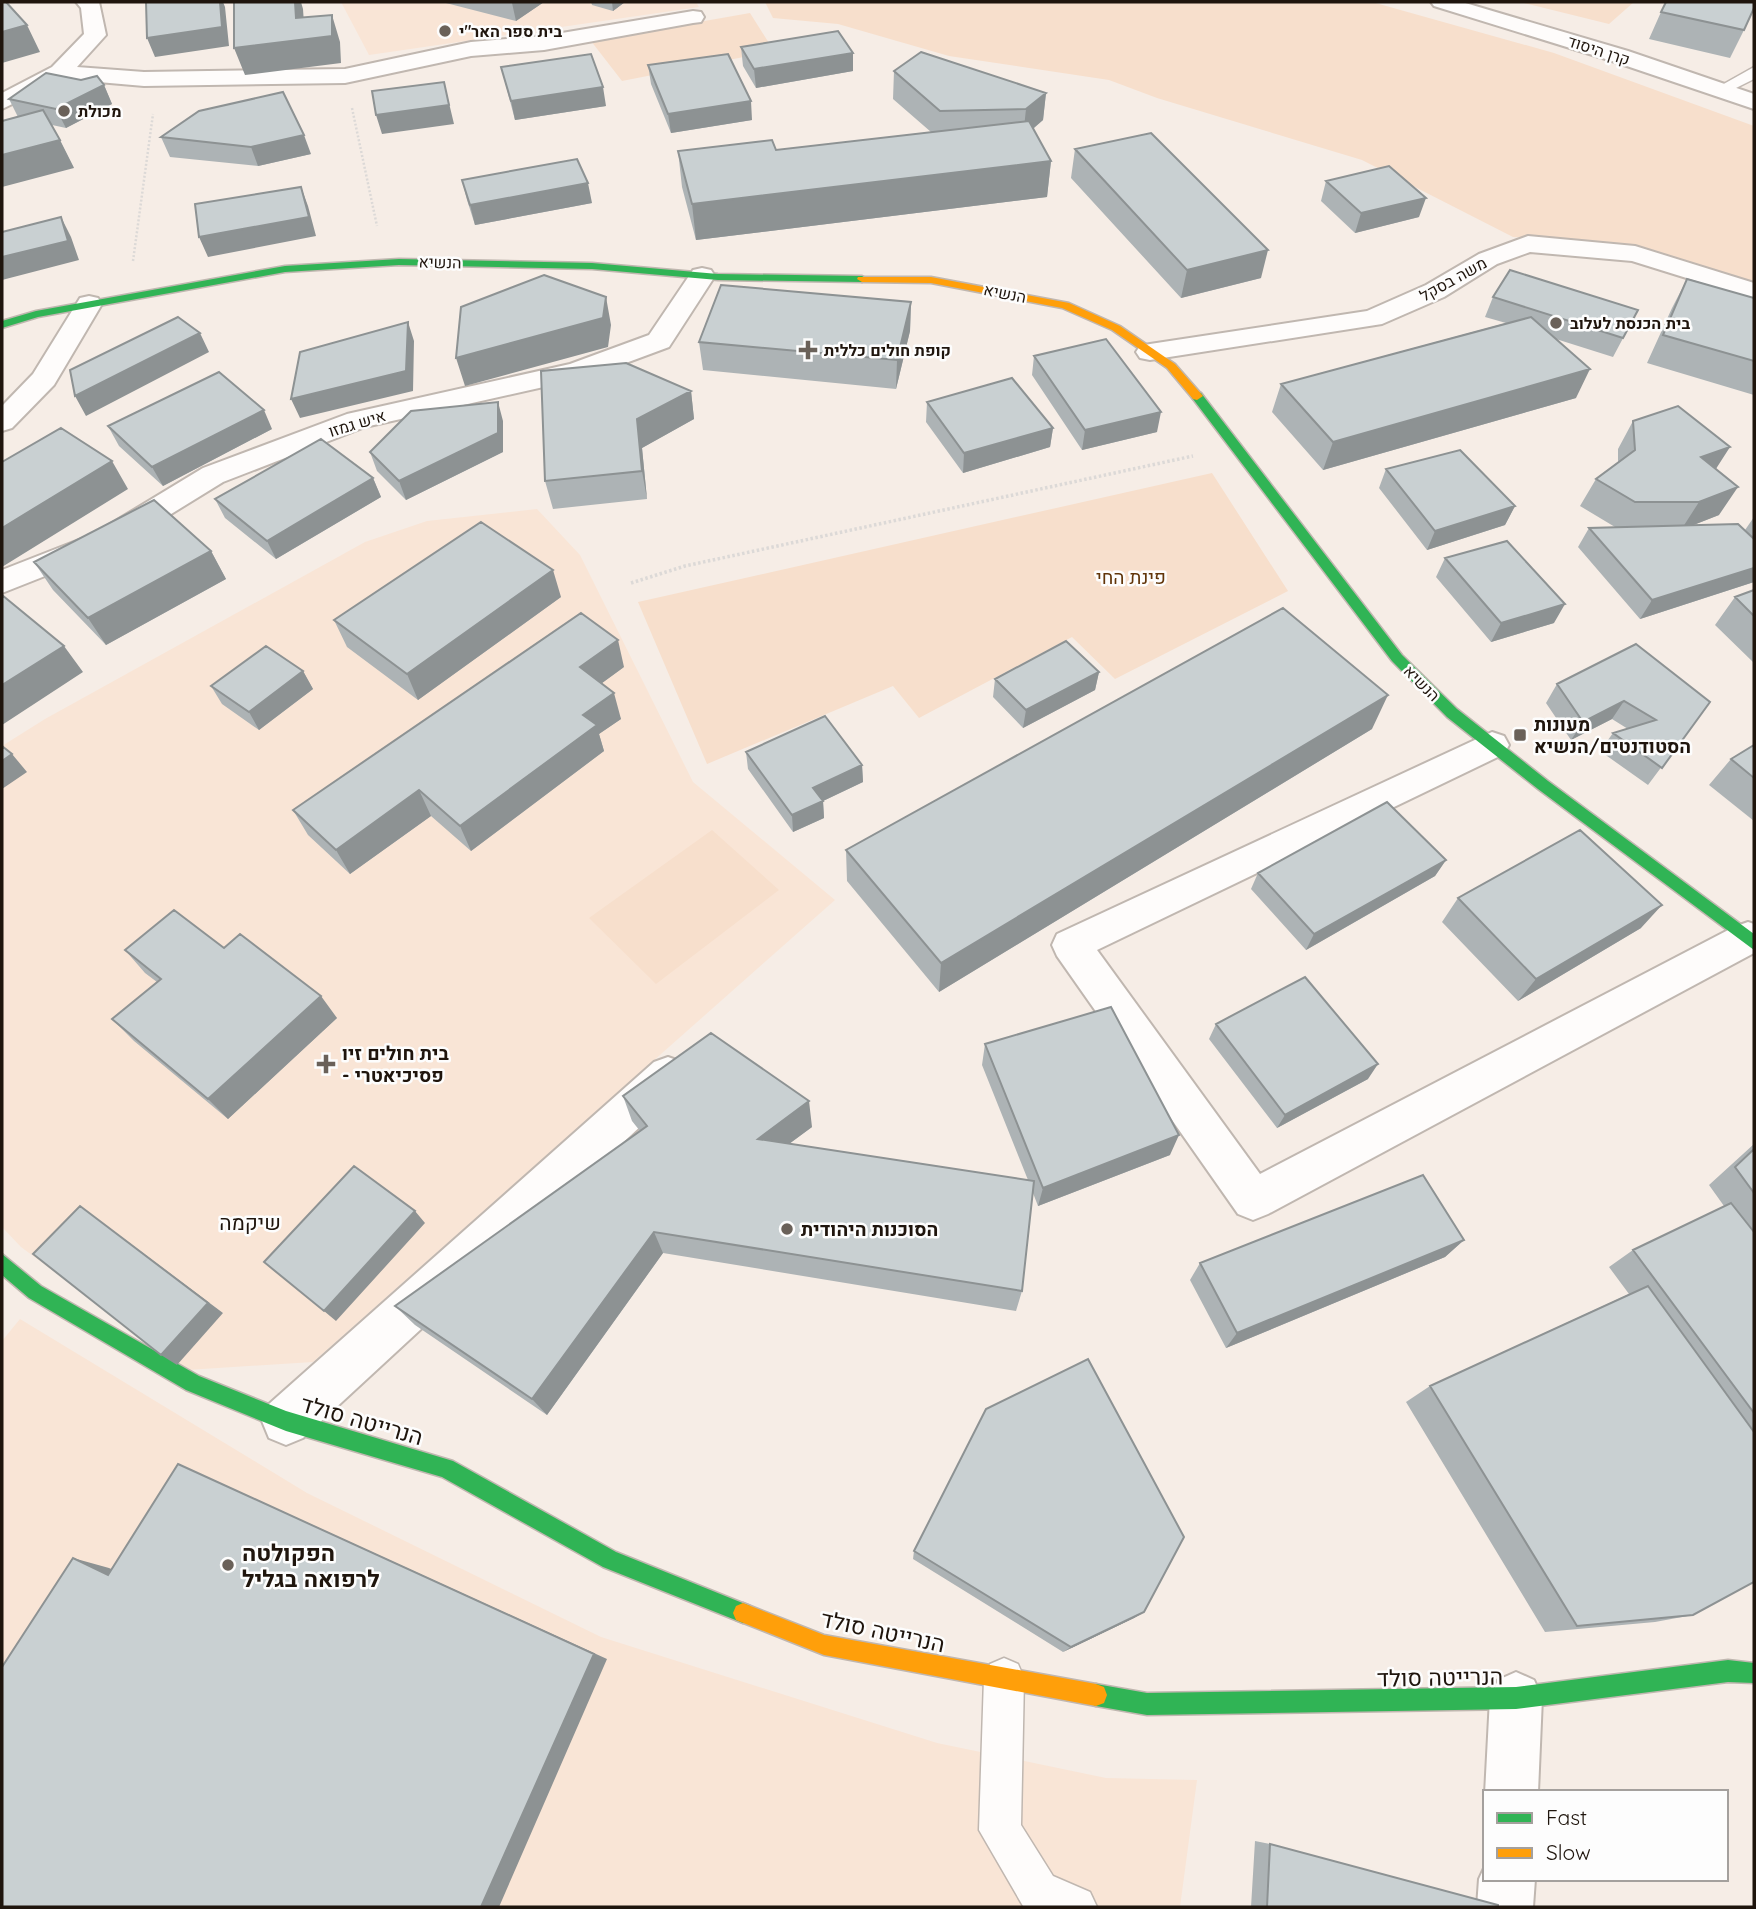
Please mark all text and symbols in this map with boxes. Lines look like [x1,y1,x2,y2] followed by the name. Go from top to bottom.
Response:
[459,21,562,41] place label: בית ספר האר"י
[437,23,453,39] marker: בית ספר האר"י
[1565,31,1633,69] street label: קרן היסוד
[78,101,121,121] place label: מכולת
[56,103,72,119] marker: מכולת
[418,252,462,272] street label: הנשיא
[1416,252,1490,306] street label: משה בסקל
[982,279,1028,307] street label: הנשיא
[1570,313,1690,333] place label: בית הכנסת לעלוב
[1548,315,1564,331] marker: בית הכנסת לעלוב
[798,340,818,360] marker: קופת חולים כללית
[824,340,951,360] place label: קופת חולים כללית
[326,405,388,441] street label: איש גמזו
[1096,565,1166,589] park label: פינת החי
[1400,661,1444,705] street label: הנשיא
[1534,712,1691,758] place label: מעונות הסטודנטים/הנשיא
[1512,727,1528,743] marker: מעונות הסטודנטים/הנשיא
[342,1041,449,1087] place label: בית חולים זיו - פסיכיאטרי
[316,1054,336,1074] marker: בית חולים זיו - פסיכיאטרי
[219,1209,281,1235] district label: שיקמה
[801,1217,938,1241] place label: הסוכנות היהודית
[779,1221,795,1237] marker: הסוכנות היהודית
[297,1389,427,1451] street label: הנרייטה סולד
[242,1538,380,1593] place label: הפקולטה לרפואה בגליל
[220,1557,236,1573] marker: הפקולטה לרפואה בגליל
[818,1604,948,1658] street label: הנרייטה סולד
[1377,1661,1503,1693] street label: הנרייטה סולד
[1483,1790,1728,1881] legend
[1546,1804,1587,1830] text: Fast
[1546,1839,1591,1865] text: Slow

